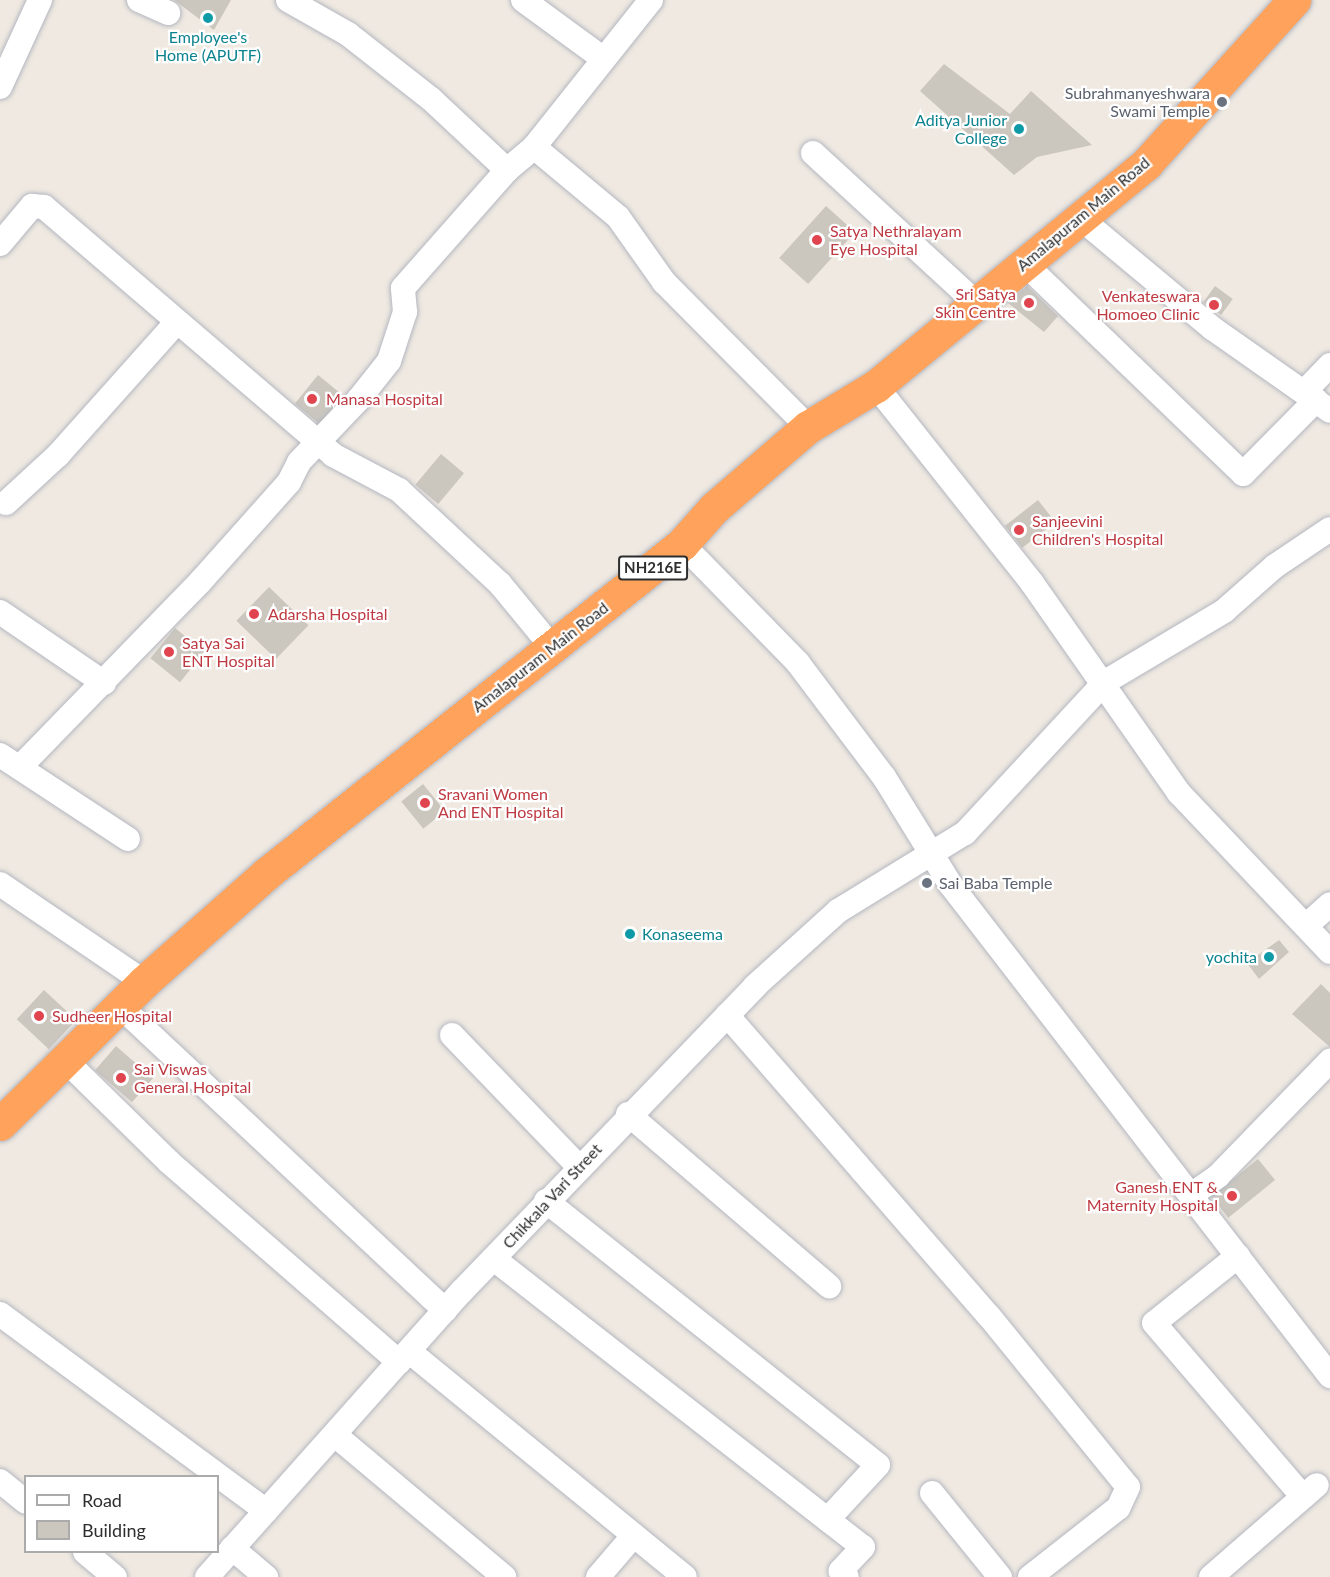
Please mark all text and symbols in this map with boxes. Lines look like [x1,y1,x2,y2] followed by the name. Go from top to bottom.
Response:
[201,11,215,25] marker: Employee's Home (APUTF)
[155,27,261,65] place label: Employee's Home (APUTF)
[1065,83,1210,121] place label: Subrahmanyeshwara Swami Temple
[1215,95,1229,109] marker: Subrahmanyeshwara Swami Temple
[915,110,1007,148] place label: Aditya Junior College
[1012,122,1026,136] marker: Aditya Junior College
[1013,153,1153,275] street label: Amalapuram Main Road
[830,221,962,259] place label: Satya Nethralayam Eye Hospital
[808,231,826,249] marker: Satya Nethralayam Eye Hospital
[935,284,1016,322] place label: Sri Satya Skin Centre
[1096,286,1200,324] place label: Venkateswara Homoeo Clinic
[1020,294,1038,312] marker: Sri Satya Skin Centre
[1205,296,1223,314] marker: Venkateswara Homoeo Clinic
[326,389,443,409] place label: Manasa Hospital
[303,390,321,408] marker: Manasa Hospital
[1032,511,1163,549] place label: Sanjeevini Children's Hospital
[1010,521,1028,539] marker: Sanjeevini Children's Hospital
[617,556,689,580] road number: NH216E
[468,598,612,716] street label: Amalapuram Main Road
[268,604,387,624] place label: Adarsha Hospital
[245,605,263,623] marker: Adarsha Hospital
[182,633,275,671] place label: Satya Sai ENT Hospital
[160,643,178,661] marker: Satya Sai ENT Hospital
[438,784,564,822] place label: Sravani Women And ENT Hospital
[416,794,434,812] marker: Sravani Women And ENT Hospital
[939,873,1053,893] place label: Sai Baba Temple
[920,876,934,890] marker: Sai Baba Temple
[642,924,723,944] place label: Konaseema
[623,927,637,941] marker: Konaseema
[1206,947,1257,967] place label: yochita
[1262,950,1276,964] marker: yochita
[52,1006,172,1026] place label: Sudheer Hospital
[30,1007,48,1025] marker: Sudheer Hospital
[134,1059,251,1097] place label: Sai Viswas General Hospital
[112,1069,130,1087] marker: Sai Viswas General Hospital
[498,1139,606,1253] street label: Chikkala Vari Street
[1086,1177,1218,1215] place label: Ganesh ENT & Maternity Hospital
[1223,1187,1241,1205] marker: Ganesh ENT & Maternity Hospital
[24,1475,219,1553] legend
[82,1489,122,1511] text: Road
[82,1519,146,1541] text: Building

